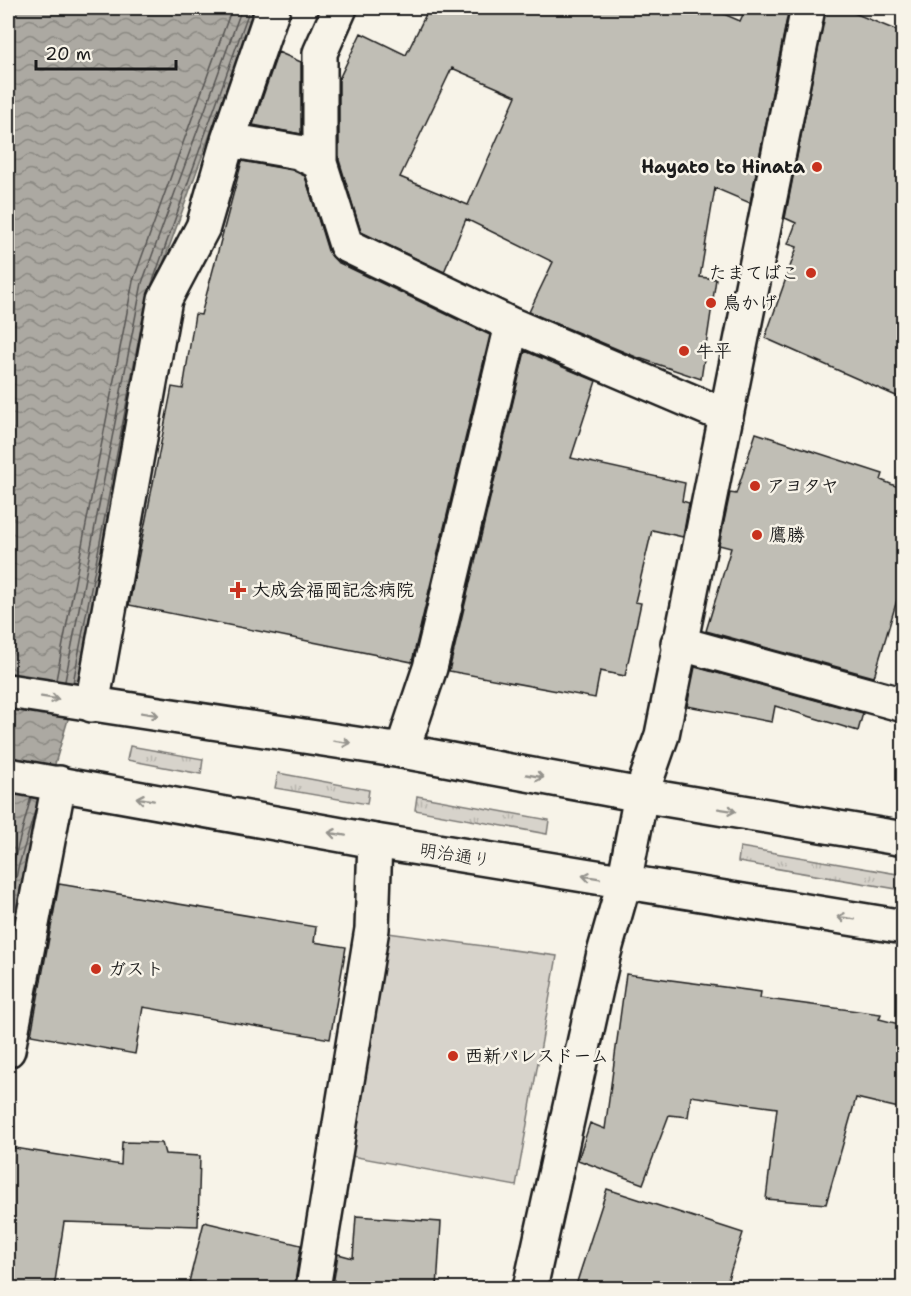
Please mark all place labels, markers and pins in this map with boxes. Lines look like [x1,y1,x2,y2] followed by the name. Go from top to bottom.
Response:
[641,155,806,179] place label: Hayato to Hinata
[810,160,824,174] marker: Hayato to Hinata
[709,261,799,285] place label: たまてばこ
[804,266,818,280] marker: たまてばこ
[723,291,777,315] place label: 鳥かげ
[704,296,718,310] marker: 鳥かげ
[696,339,732,363] place label: 牛平
[677,344,691,358] marker: 牛平
[767,474,839,498] place label: アヨタヤ
[748,479,762,493] marker: アヨタヤ
[769,523,805,547] place label: 鷹勝
[750,528,764,542] marker: 鷹勝
[252,578,414,602] place label: 大成会福岡記念病院
[229,581,247,599] marker: 大成会福岡記念病院
[108,957,164,981] place label: ガスト
[89,962,103,976] marker: ガスト
[465,1044,609,1068] place label: 西新パレスドーム
[446,1049,460,1063] marker: 西新パレスドーム

